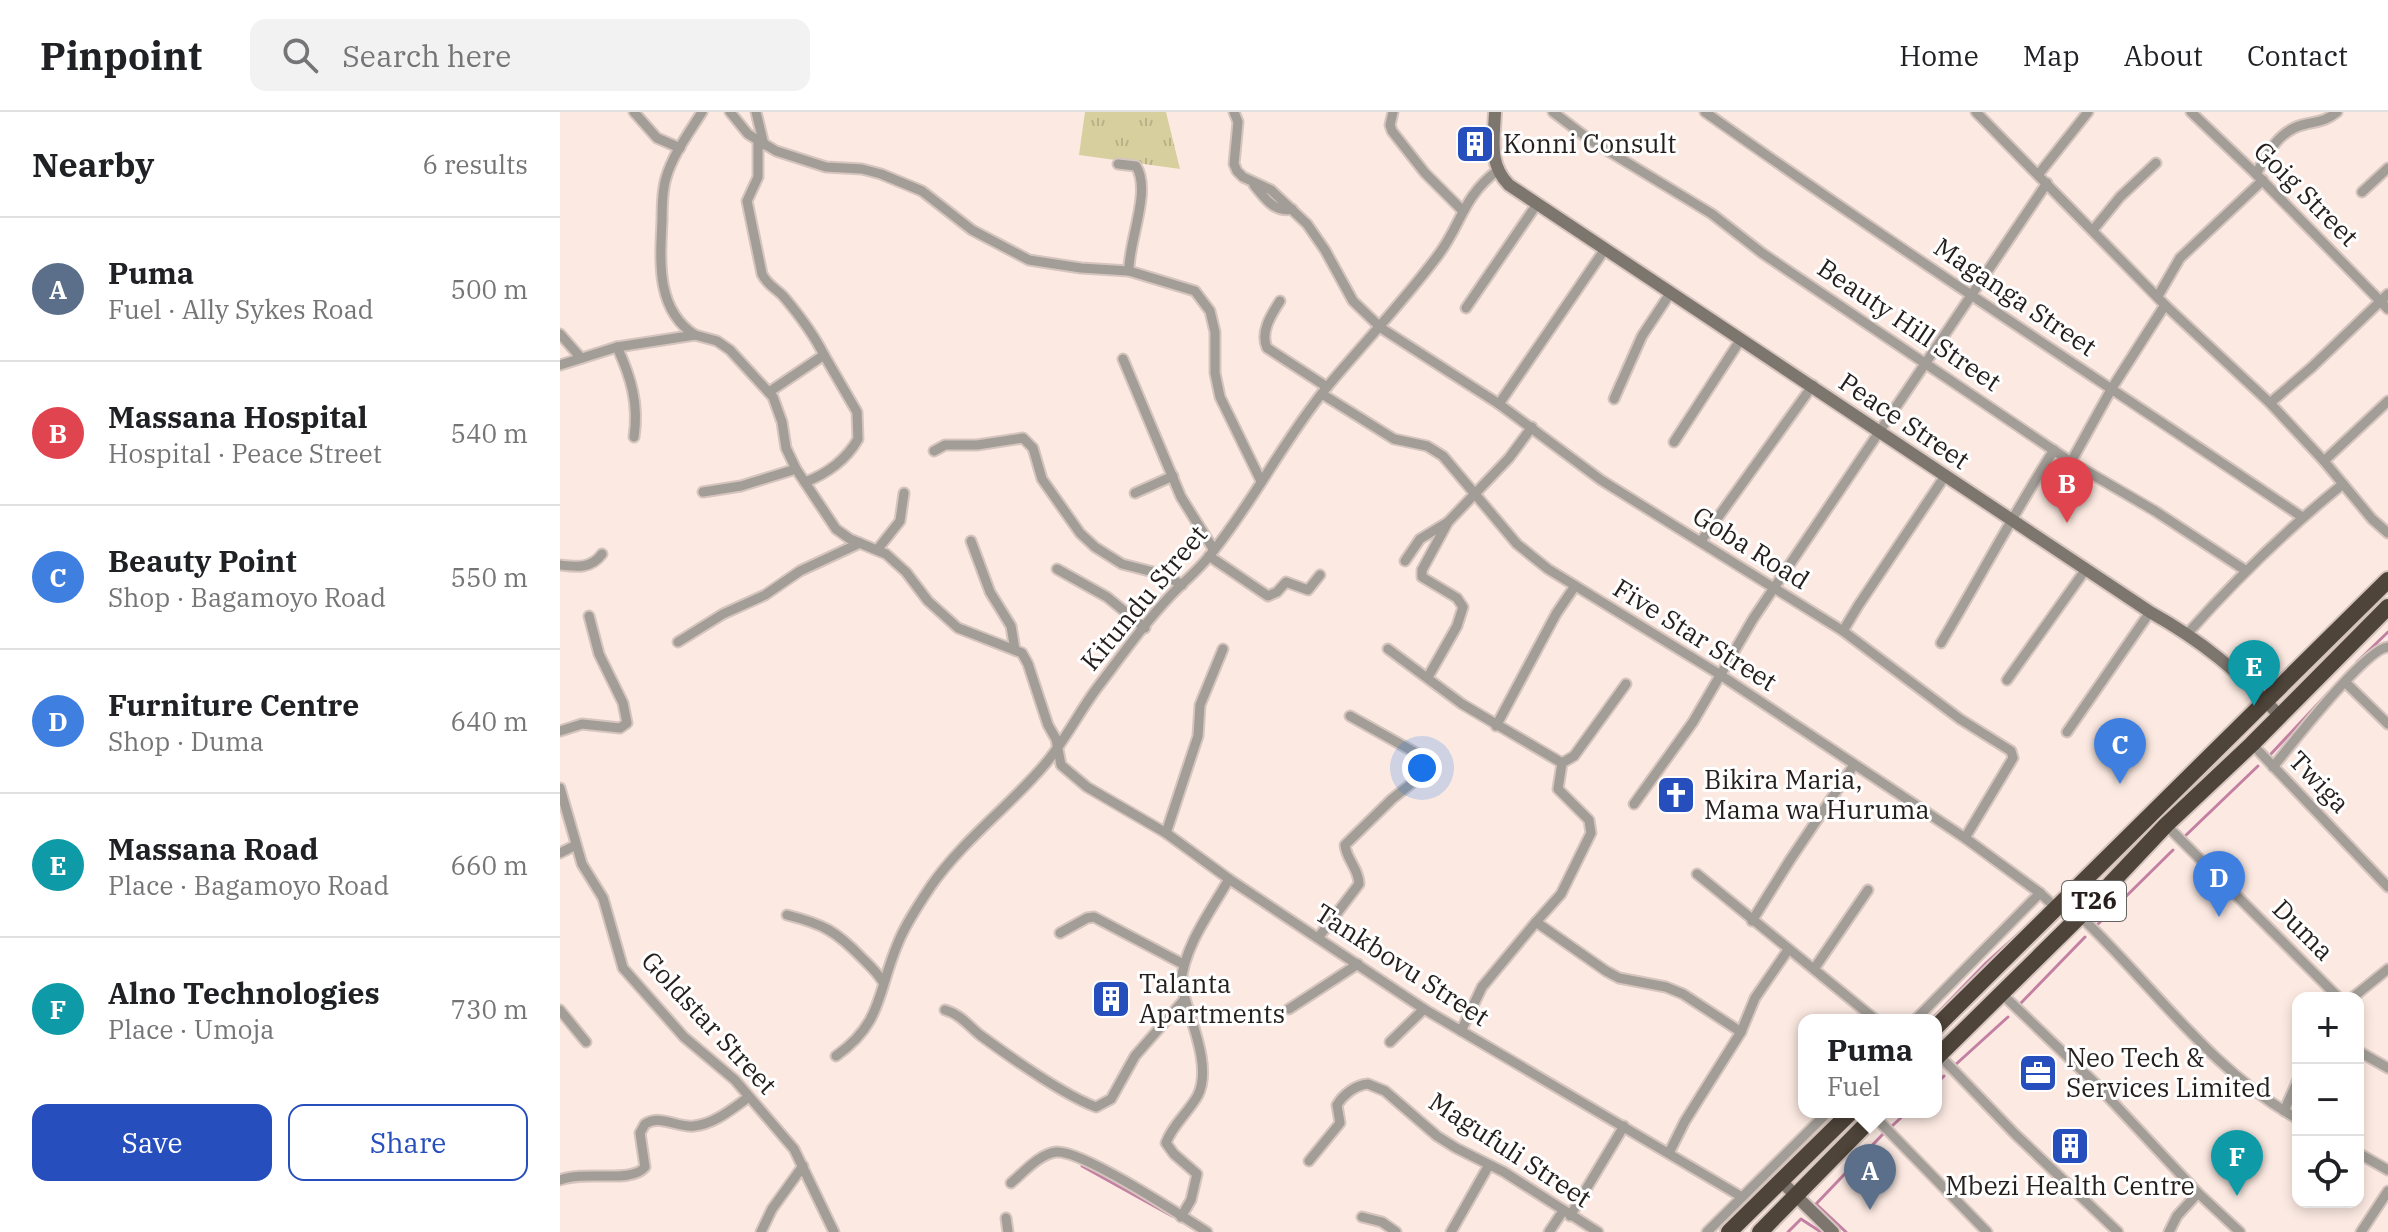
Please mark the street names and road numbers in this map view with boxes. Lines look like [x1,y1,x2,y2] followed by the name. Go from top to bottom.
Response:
[2247,134,2366,253] street label: Goig Street
[1928,229,2103,363] street label: Maganga Street
[1811,250,2008,398] street label: Beauty Hill Street
[1833,364,1976,476] street label: Peace Street
[1687,498,1816,596] street label: Goba Road
[1073,518,1214,677] street label: Kitundu Street
[1607,570,1784,698] street label: Five Star Street
[2282,743,2358,820] street label: Twiga
[2062,881,2126,921] road number: T26
[2266,891,2342,967] street label: Duma
[1309,895,1496,1033] street label: Tankbovu Street
[635,944,785,1101] street label: Goldstar Street
[1423,1084,1598,1214] street label: Magufuli Street

